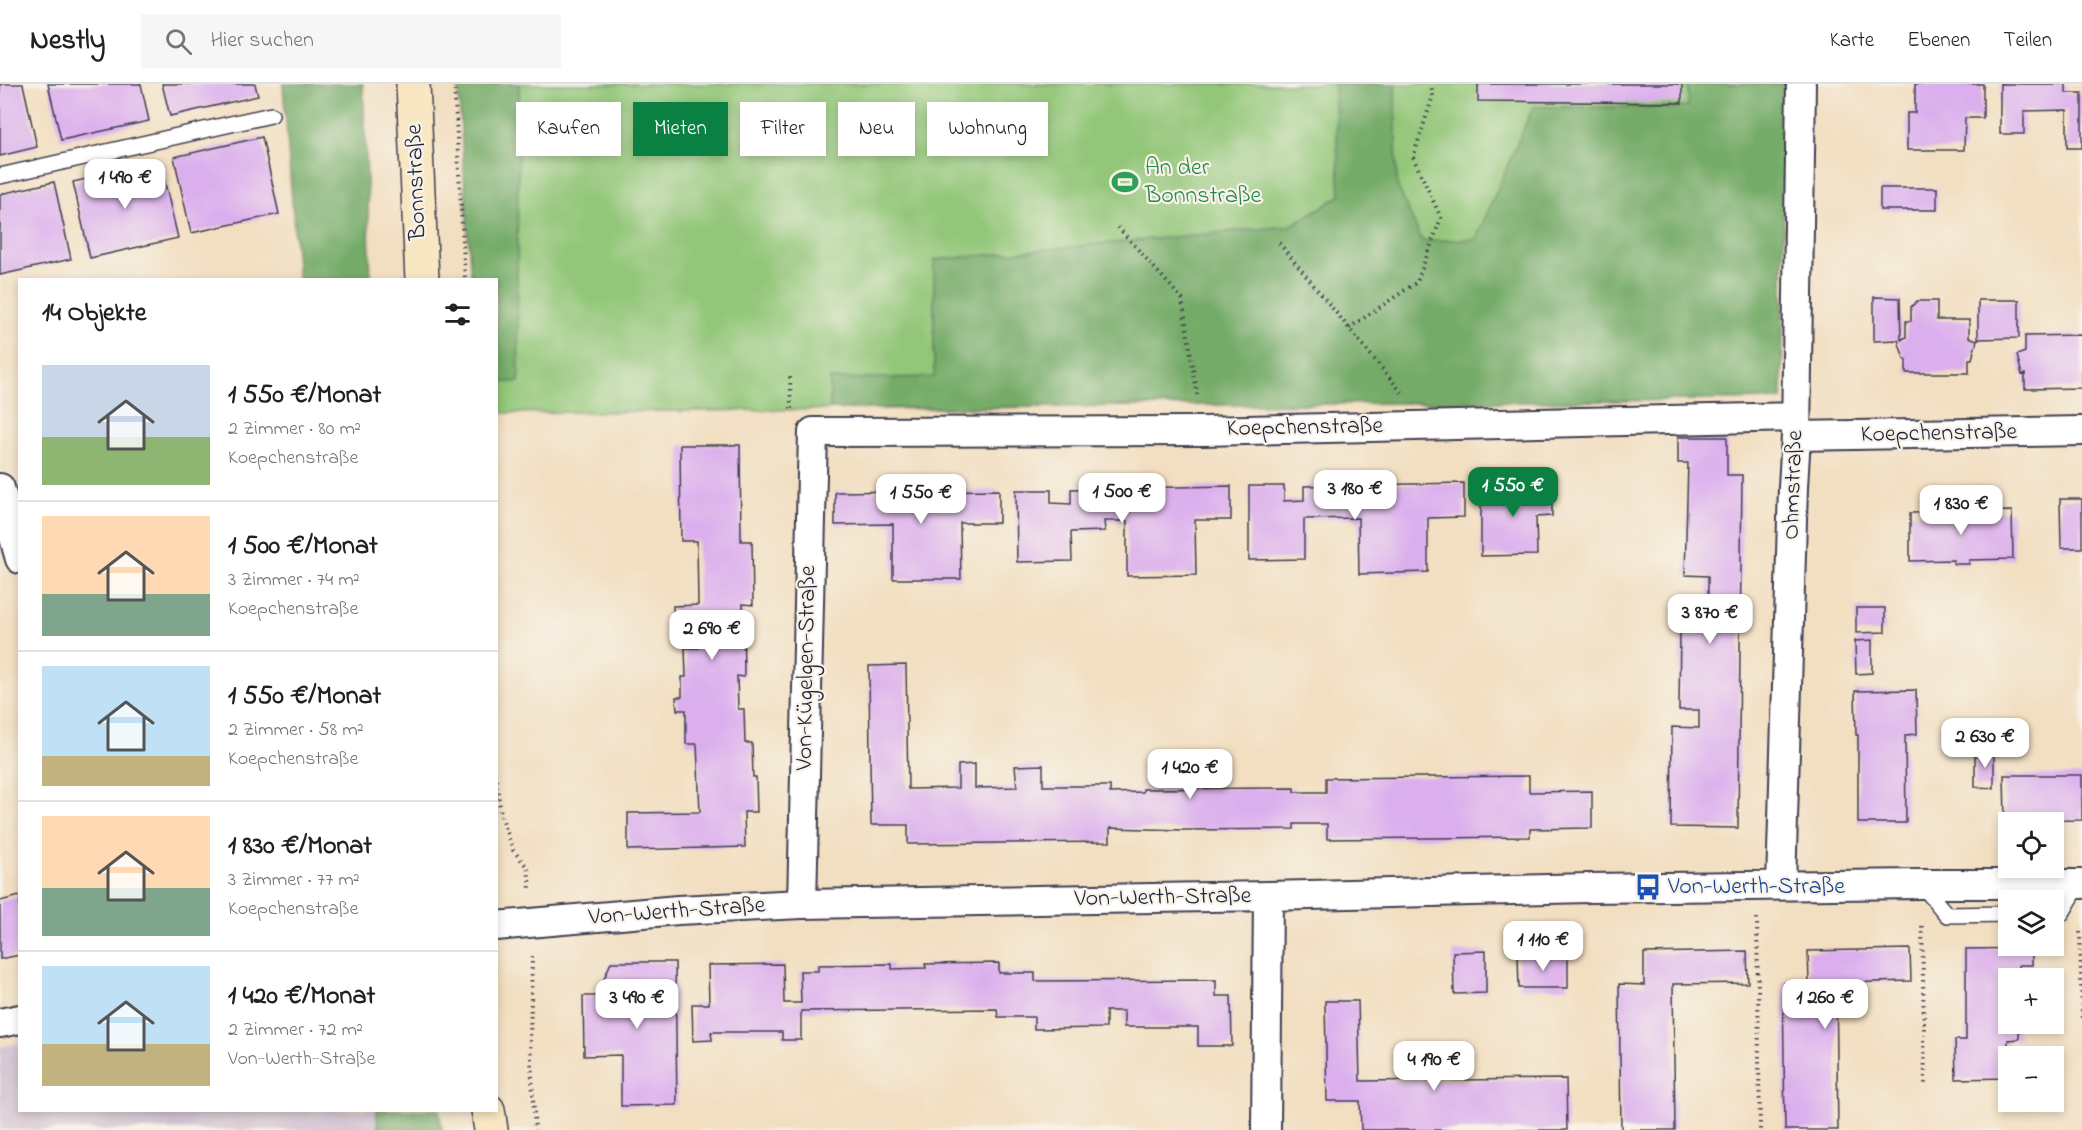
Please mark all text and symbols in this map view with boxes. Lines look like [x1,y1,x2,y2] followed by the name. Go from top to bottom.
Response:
[141,14,561,68] search box
[30,21,105,62] text: Nestly
[162,25,195,58] icon: search
[210,25,314,57] text: Hier suchen
[1830,26,1874,56] text: Karte
[1907,26,1970,56] text: Ebenen
[2003,26,2052,56] text: Teilen
[516,102,621,156] chip: Kaufen
[633,102,728,156] chip: Mieten
[740,102,826,156] chip: Filter
[838,102,915,156] chip: Neu
[927,102,1048,156] chip: Wohnung
[397,123,437,242] street label: Bonnstraße
[1144,151,1262,214] place label: An der Bonnstraße
[70,159,180,210] pin: 1 490 €
[98,164,152,193] text: 1 490 €
[1110,167,1140,197] sports icon: An der Bonnstraße
[42,295,146,333] text: 14 Objekte
[441,298,474,331] icon: filters
[228,377,381,415] text: 1 550 €/Monat
[90,389,162,461] icon: home
[1226,409,1384,447] street label: Koepchenstraße
[228,415,361,444] text: 2 Zimmer · 80 m²
[1860,415,2018,453] street label: Koepchenstraße
[1775,429,1813,540] street label: Ohmstraße
[228,444,358,473] text: Koepchenstraße
[1458,467,1568,518] pin: 1 550 €
[1300,470,1410,521] pin: 3 180 €
[1482,472,1544,501] text: 1 550 €
[1067,473,1177,524] pin: 1 500 €
[866,474,976,525] pin: 1 550 €
[1328,475,1382,504] text: 3 180 €
[1092,478,1152,507] text: 1 500 €
[890,479,952,508] text: 1 550 €
[1906,485,2016,536] pin: 1 830 €
[1934,490,1988,519] text: 1 830 €
[228,528,378,566] text: 1 500 €/Monat
[90,540,162,612] icon: home
[788,565,826,772] street label: Von-Kügelgen-Straße
[228,566,360,595] text: 3 Zimmer · 74 m²
[1655,594,1765,645] pin: 3 870 €
[228,595,358,624] text: Koepchenstraße
[1682,599,1738,628] text: 3 870 €
[657,610,767,661] pin: 2 690 €
[683,615,741,644] text: 2 690 €
[228,678,381,716] text: 1 550 €/Monat
[90,690,162,762] icon: home
[228,716,364,745] text: 2 Zimmer · 58 m²
[1930,718,2040,769] pin: 2 630 €
[1955,723,2015,752] text: 2 630 €
[228,745,358,774] text: Koepchenstraße
[1135,749,1245,800] pin: 1 420 €
[1161,754,1219,783] text: 1 420 €
[1998,812,2064,1112] map controls
[1998,812,2064,878] button: locate
[228,828,372,866] text: 1 830 €/Monat
[90,840,162,912] icon: home
[228,866,360,895] text: 3 Zimmer · 77 m²
[1667,870,1845,905] place label: Von-Werth-Straße
[1633,872,1663,902] bus stop icon: Von-Werth-Straße
[1073,879,1252,917] street label: Von-Werth-Straße
[586,888,767,936] street label: Von-Werth-Straße
[1998,890,2064,956] button: layers
[228,895,358,924] text: Koepchenstraße
[1488,921,1598,972] pin: 1 110 €
[1517,926,1569,955] text: 1 110 €
[1998,968,2064,1034] button: +
[228,978,375,1016] text: 1 420 €/Monat
[582,979,692,1030] pin: 3 490 €
[1770,979,1880,1030] pin: 1 260 €
[609,984,665,1013] text: 3 490 €
[1796,984,1854,1013] text: 1 260 €
[90,990,162,1062] icon: home
[228,1016,363,1045] text: 2 Zimmer · 72 m²
[1379,1041,1489,1092] pin: 4 190 €
[228,1045,376,1074] text: Von-Werth-Straße
[1407,1046,1461,1075] text: 4 190 €
[1998,1046,2064,1112] button: −

